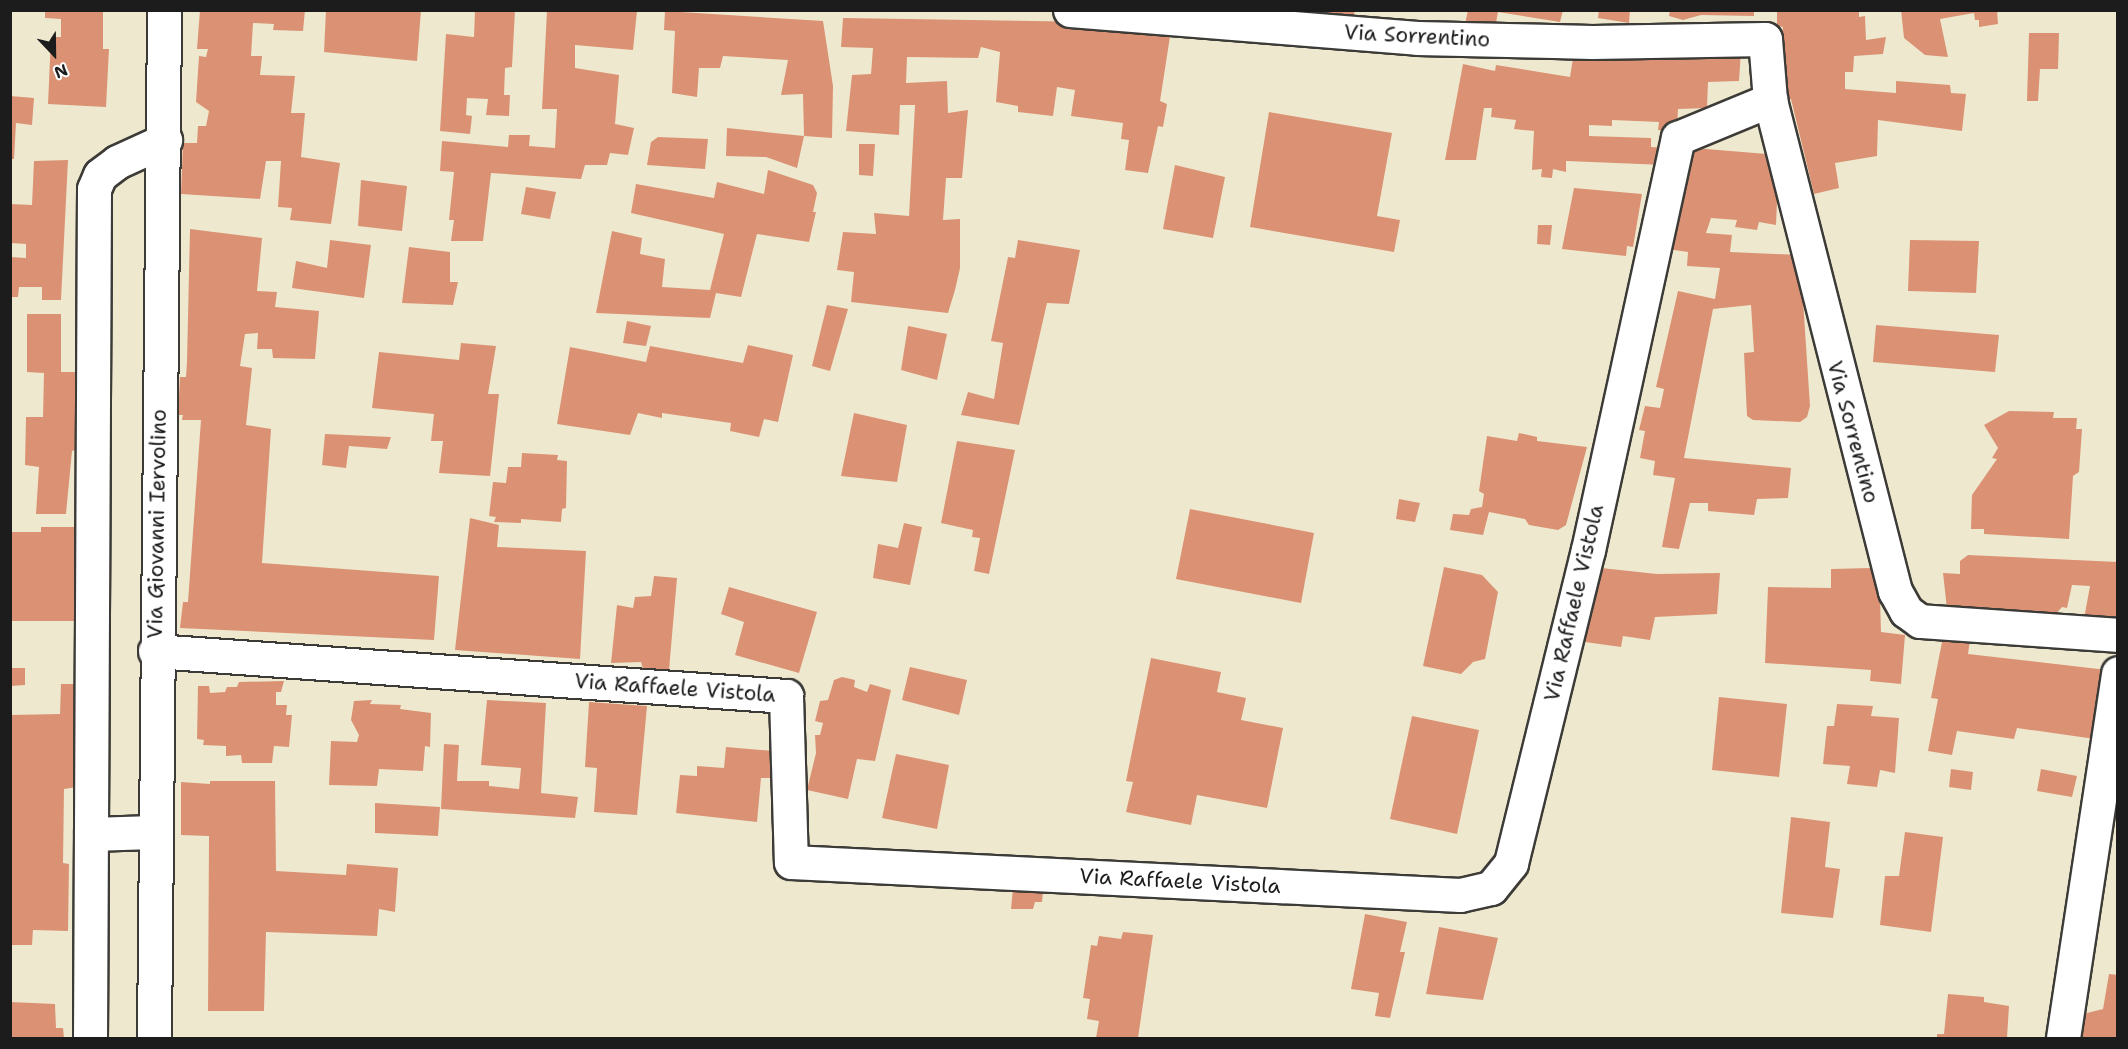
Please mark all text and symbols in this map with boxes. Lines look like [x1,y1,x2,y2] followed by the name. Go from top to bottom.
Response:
[1343,20,1491,52] street label: Via Sorrentino
[24,24,84,84] north arrow
[51,59,71,83] text: N
[1822,358,1884,506] street label: Via Sorrentino
[142,409,172,639] street label: Via Giovanni Iervolino
[1539,502,1609,704] street label: Via Raffaele Vistola
[574,668,776,708] street label: Via Raffaele Vistola
[1079,863,1281,899] street label: Via Raffaele Vistola

